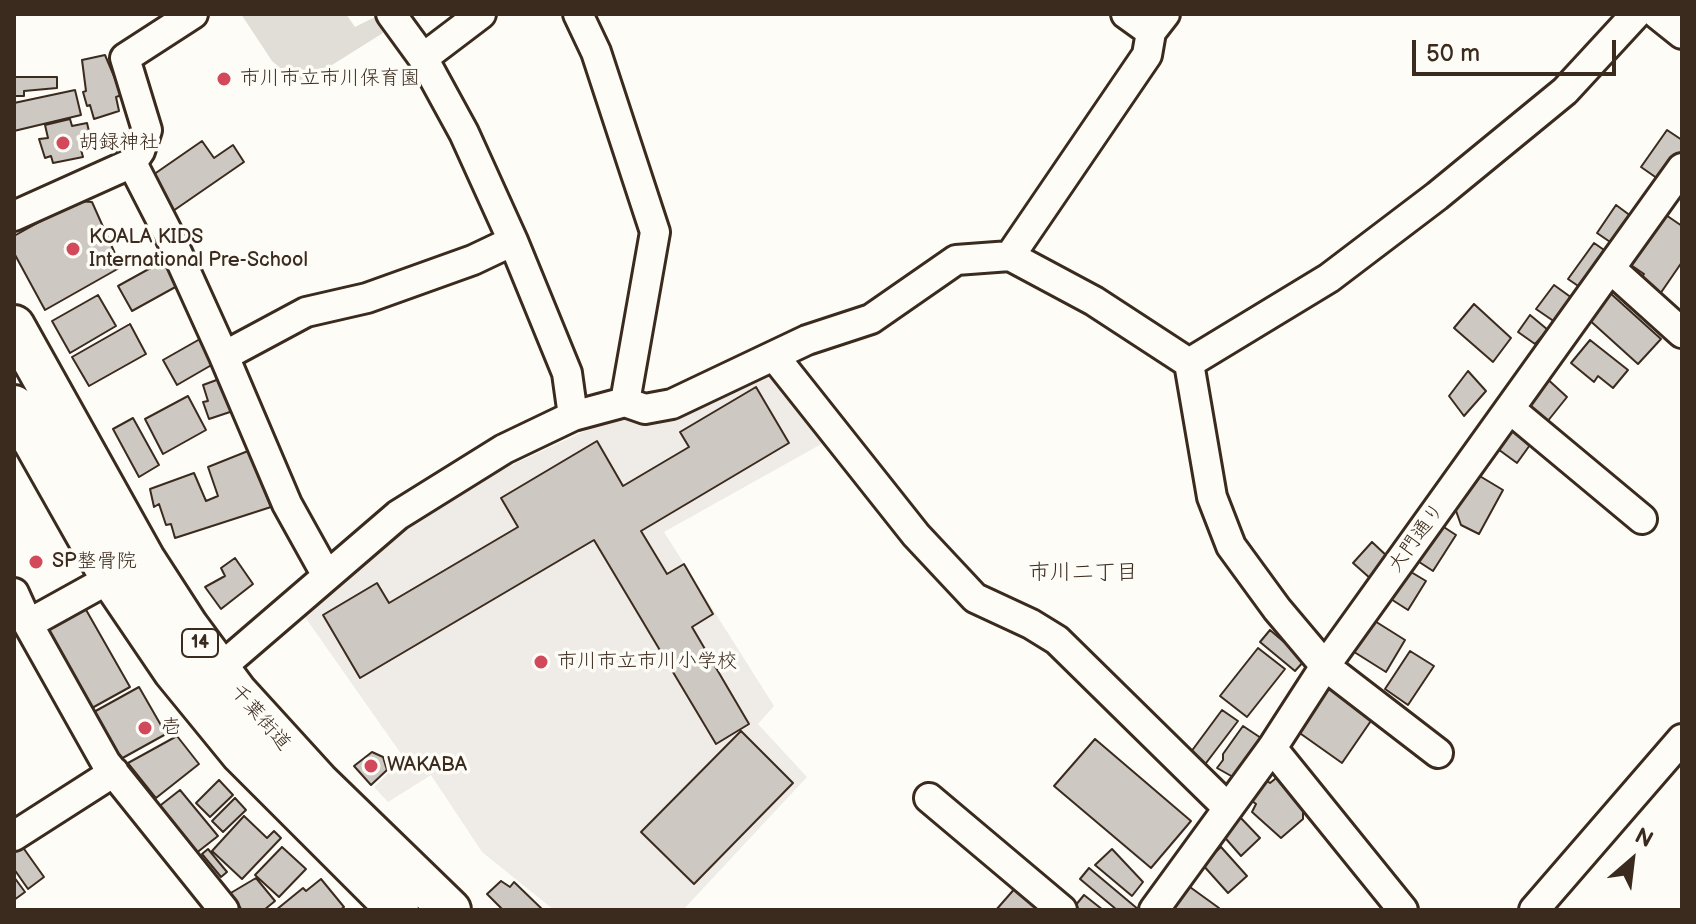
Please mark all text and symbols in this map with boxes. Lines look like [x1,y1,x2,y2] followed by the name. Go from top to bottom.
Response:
[1416,24,1620,74] scale bar
[1426,39,1480,68] text: 50 m
[240,67,420,91] place label: 市川市立市川保育園
[215,70,233,88] marker: 市川市立市川保育園
[79,131,159,155] place label: 胡録神社
[54,134,72,152] marker: 胡録神社
[89,226,308,273] place label: KOALA KIDS International Pre-School
[64,240,82,258] marker: KOALA KIDS International Pre-School
[1384,499,1450,577] street label: 大門通り
[52,550,137,574] place label: SP整骨院
[27,553,45,571] marker: SP整骨院
[1028,560,1138,586] district label: 市川二丁目
[182,629,218,657] road number: 14
[557,650,737,674] place label: 市川市立市川小学校
[532,653,550,671] marker: 市川市立市川小学校
[225,680,295,756] street label: 千葉街道
[161,716,181,740] place label: 壱
[136,719,154,737] marker: 壱
[387,754,467,778] place label: WAKABA
[362,757,380,775] marker: WAKABA
[1592,820,1672,900] north arrow
[1630,823,1657,854] text: N

